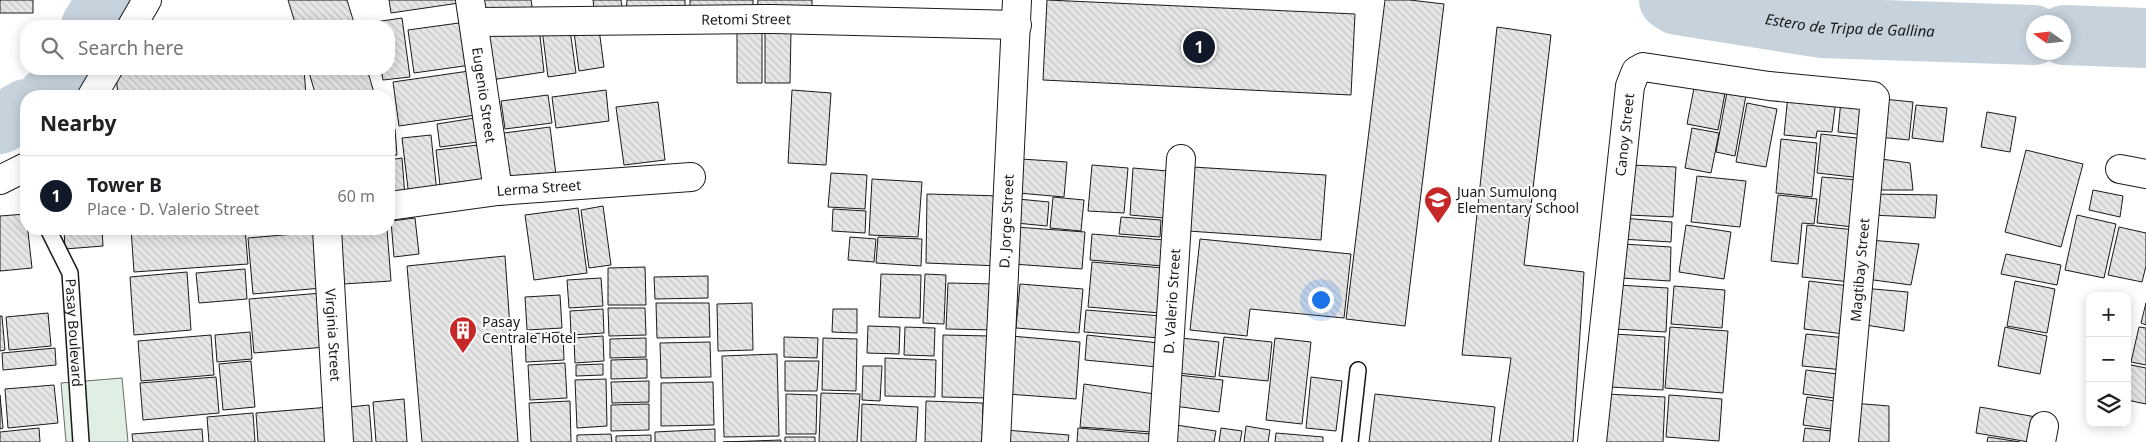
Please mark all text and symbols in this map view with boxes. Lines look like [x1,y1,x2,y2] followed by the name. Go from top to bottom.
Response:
[1764,8,1936,41] water label: Estero de Tripa de Gallina
[701,9,791,29] street label: Retomi Street
[2026,15,2071,60] north arrow
[20,20,395,75] search box
[1183,28,1215,66] pin: 1
[38,34,66,62] icon: search
[78,35,184,61] text: Search here
[468,46,501,144] street label: Eugenio Street
[1610,92,1638,177] street label: Canoy Street
[40,109,116,137] text: Nearby
[87,172,162,198] text: Tower B
[994,174,1018,269] street label: D. Jorge Street
[496,175,582,200] street label: Lerma Street
[1455,182,1579,217] place label: Juan Sumulong Elementary School
[51,185,61,207] text: 1
[338,185,375,207] text: 60 m
[1423,185,1453,224] school or university icon: Juan Sumulong Elementary School
[87,198,259,220] text: Place · D. Valerio Street
[1845,217,1874,323] street label: Magtibay Street
[1159,248,1184,354] street label: D. Valerio Street
[61,278,87,387] street label: Pasay Boulevard
[1308,287,1334,313] your location
[321,288,346,382] street label: Virginia Street
[2086,292,2131,427] map controls
[2086,292,2131,337] button: +
[482,312,576,347] place label: Pasay Centrale Hotel
[448,315,478,354] building icon: Pasay Centrale Hotel
[2086,337,2131,382] button: −
[2086,382,2131,427] button: layers

